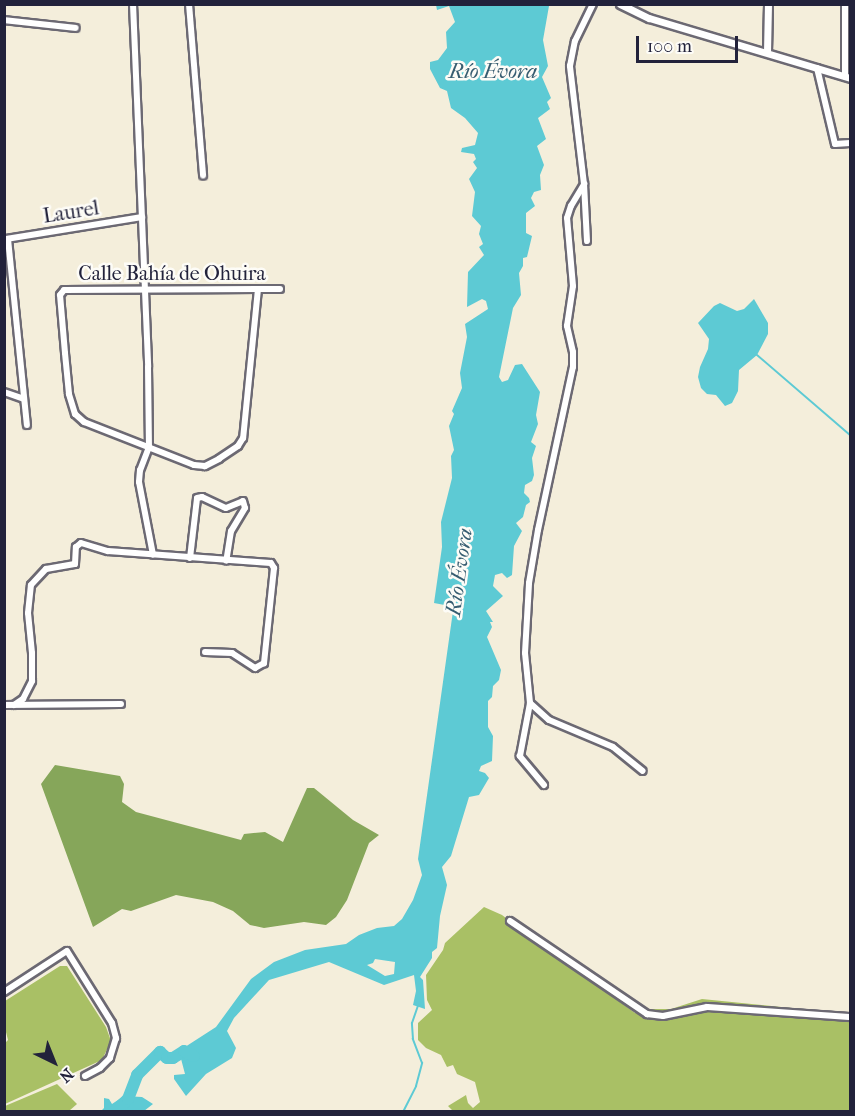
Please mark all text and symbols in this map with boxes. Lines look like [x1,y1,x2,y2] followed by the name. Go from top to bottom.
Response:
[639,24,741,62] scale bar
[647,36,692,57] text: 100 m
[449,58,537,84] water label: Río Évora
[41,196,101,228] street label: Laurel
[78,261,266,285] street label: Calle Bahía de Ohuira
[440,527,478,617] water label: Río Évora
[24,1032,84,1092] north arrow
[56,1064,78,1087] text: N

